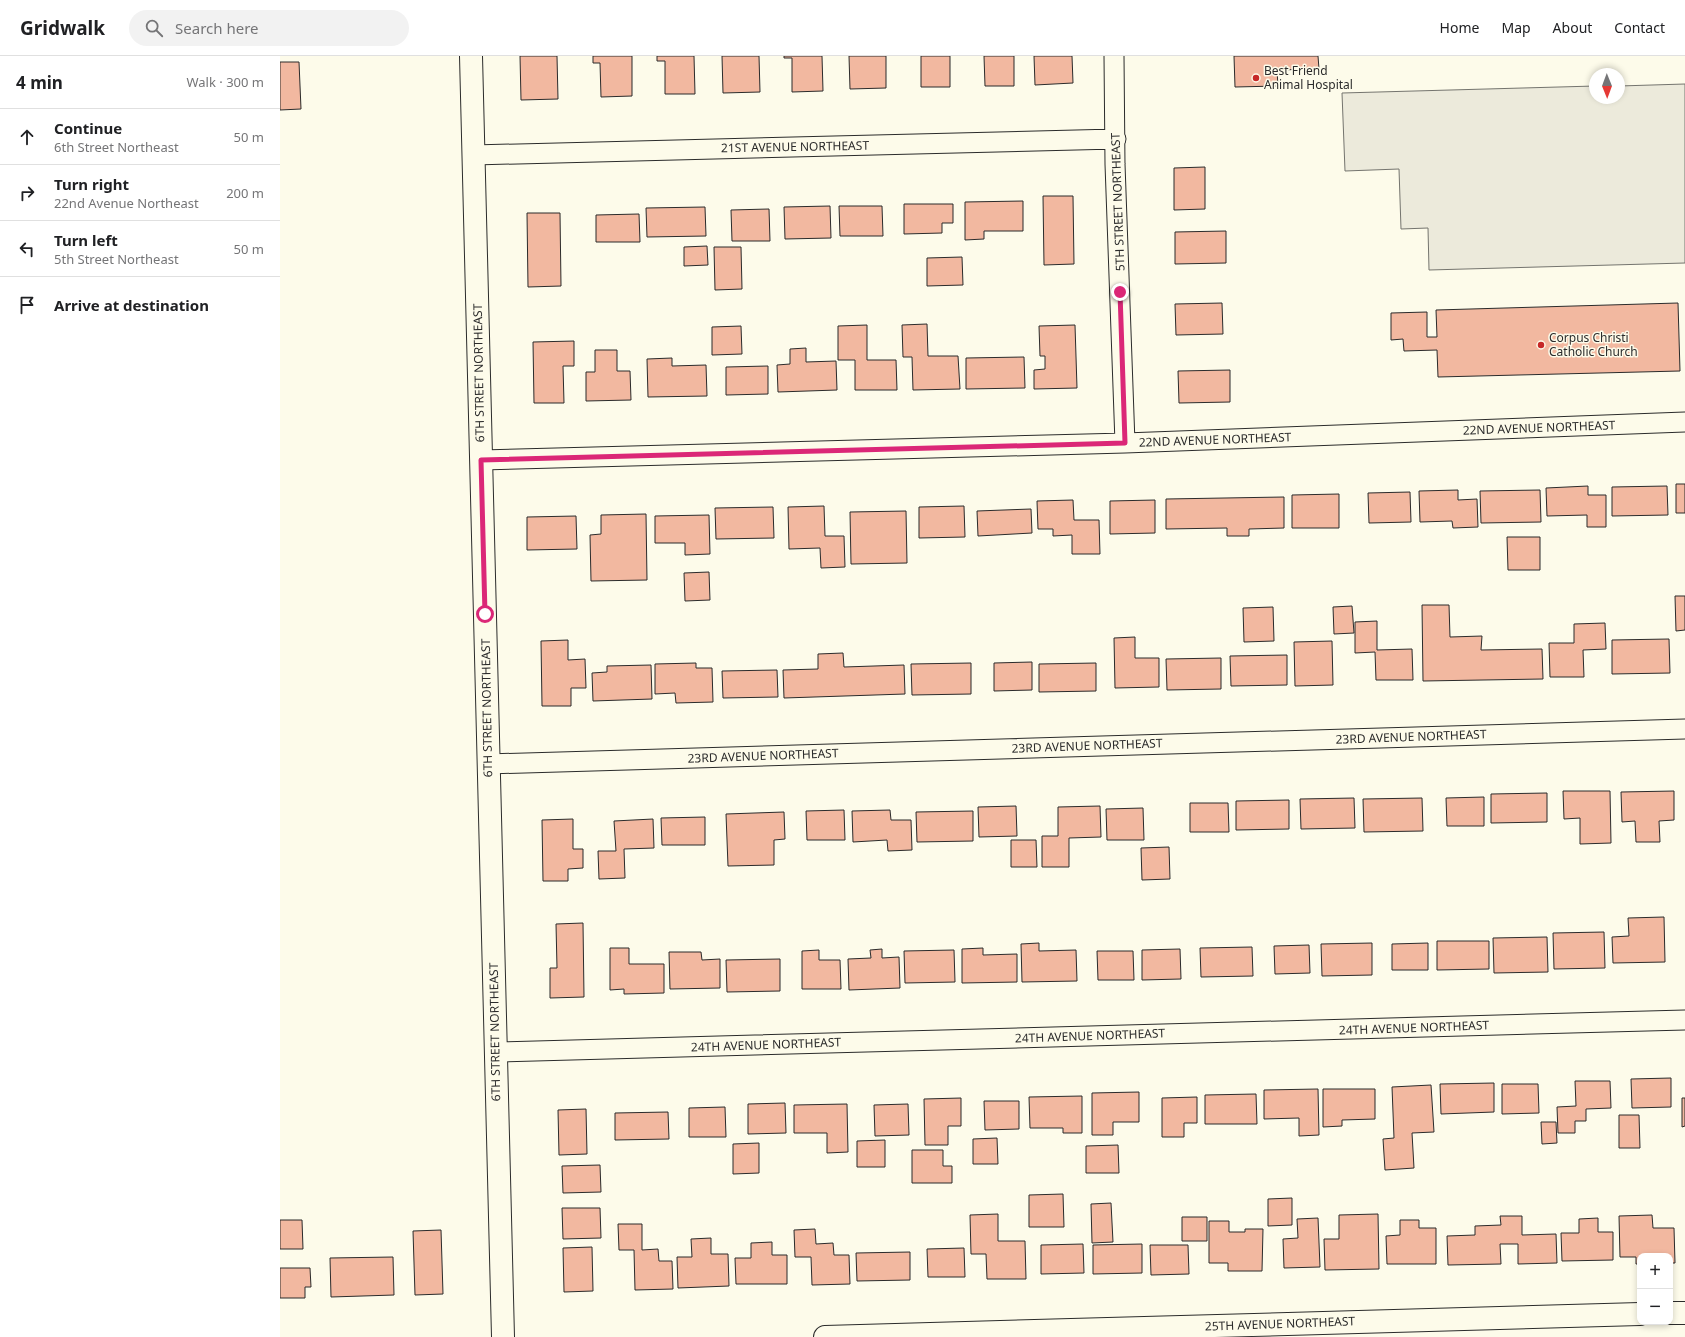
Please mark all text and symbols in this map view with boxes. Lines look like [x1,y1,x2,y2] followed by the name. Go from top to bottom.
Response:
[129,10,409,46] search box
[20,15,105,41] text: Gridwalk
[143,17,165,39] icon: search
[175,18,259,38] text: Search here
[1440,18,1479,37] text: Home
[1501,18,1531,37] text: Map
[1553,18,1592,37] text: About
[1614,18,1665,37] text: Contact
[1264,62,1353,93] place label: Best Friend Animal Hospital
[1589,68,1625,104] north arrow
[16,71,63,94] text: 4 min
[186,73,264,91] text: Walk · 300 m
[1251,73,1261,83] marker: Best Friend Animal Hospital
[54,118,122,138] text: Continue
[16,126,38,148] icon: ahead
[234,128,264,146] text: 50 m
[1107,132,1128,272] street label: 5TH STREET NORTHEAST
[721,137,869,156] street label: 21ST AVENUE NORTHEAST
[54,138,179,156] text: 6th Street Northeast
[54,174,129,194] text: Turn right
[16,182,38,204] icon: right
[226,184,264,202] text: 200 m
[54,194,199,212] text: 22nd Avenue Northeast
[54,230,118,250] text: Turn left
[16,238,38,260] icon: left
[234,240,264,258] text: 50 m
[54,250,179,268] text: 5th Street Northeast
[1111,283,1129,301] route end
[16,294,38,316] icon: arrive
[54,295,209,315] text: Arrive at destination
[469,303,488,442] street label: 6TH STREET NORTHEAST
[1549,329,1638,360] place label: Corpus Christi Catholic Church
[1536,340,1546,350] marker: Corpus Christi Catholic Church
[1462,416,1616,439] street label: 22ND AVENUE NORTHEAST
[1138,428,1292,451] street label: 22ND AVENUE NORTHEAST
[476,605,494,623] route start
[477,638,496,777] street label: 6TH STREET NORTHEAST
[1335,725,1487,748] street label: 23RD AVENUE NORTHEAST
[1011,734,1163,757] street label: 23RD AVENUE NORTHEAST
[687,744,839,767] street label: 23RD AVENUE NORTHEAST
[485,962,504,1101] street label: 6TH STREET NORTHEAST
[1339,1016,1490,1039] street label: 24TH AVENUE NORTHEAST
[1015,1024,1166,1047] street label: 24TH AVENUE NORTHEAST
[691,1033,842,1056] street label: 24TH AVENUE NORTHEAST
[1637,1253,1673,1325] map controls
[1637,1253,1673,1289] button: +
[1637,1289,1673,1325] button: −
[1205,1312,1356,1335] street label: 25TH AVENUE NORTHEAST

